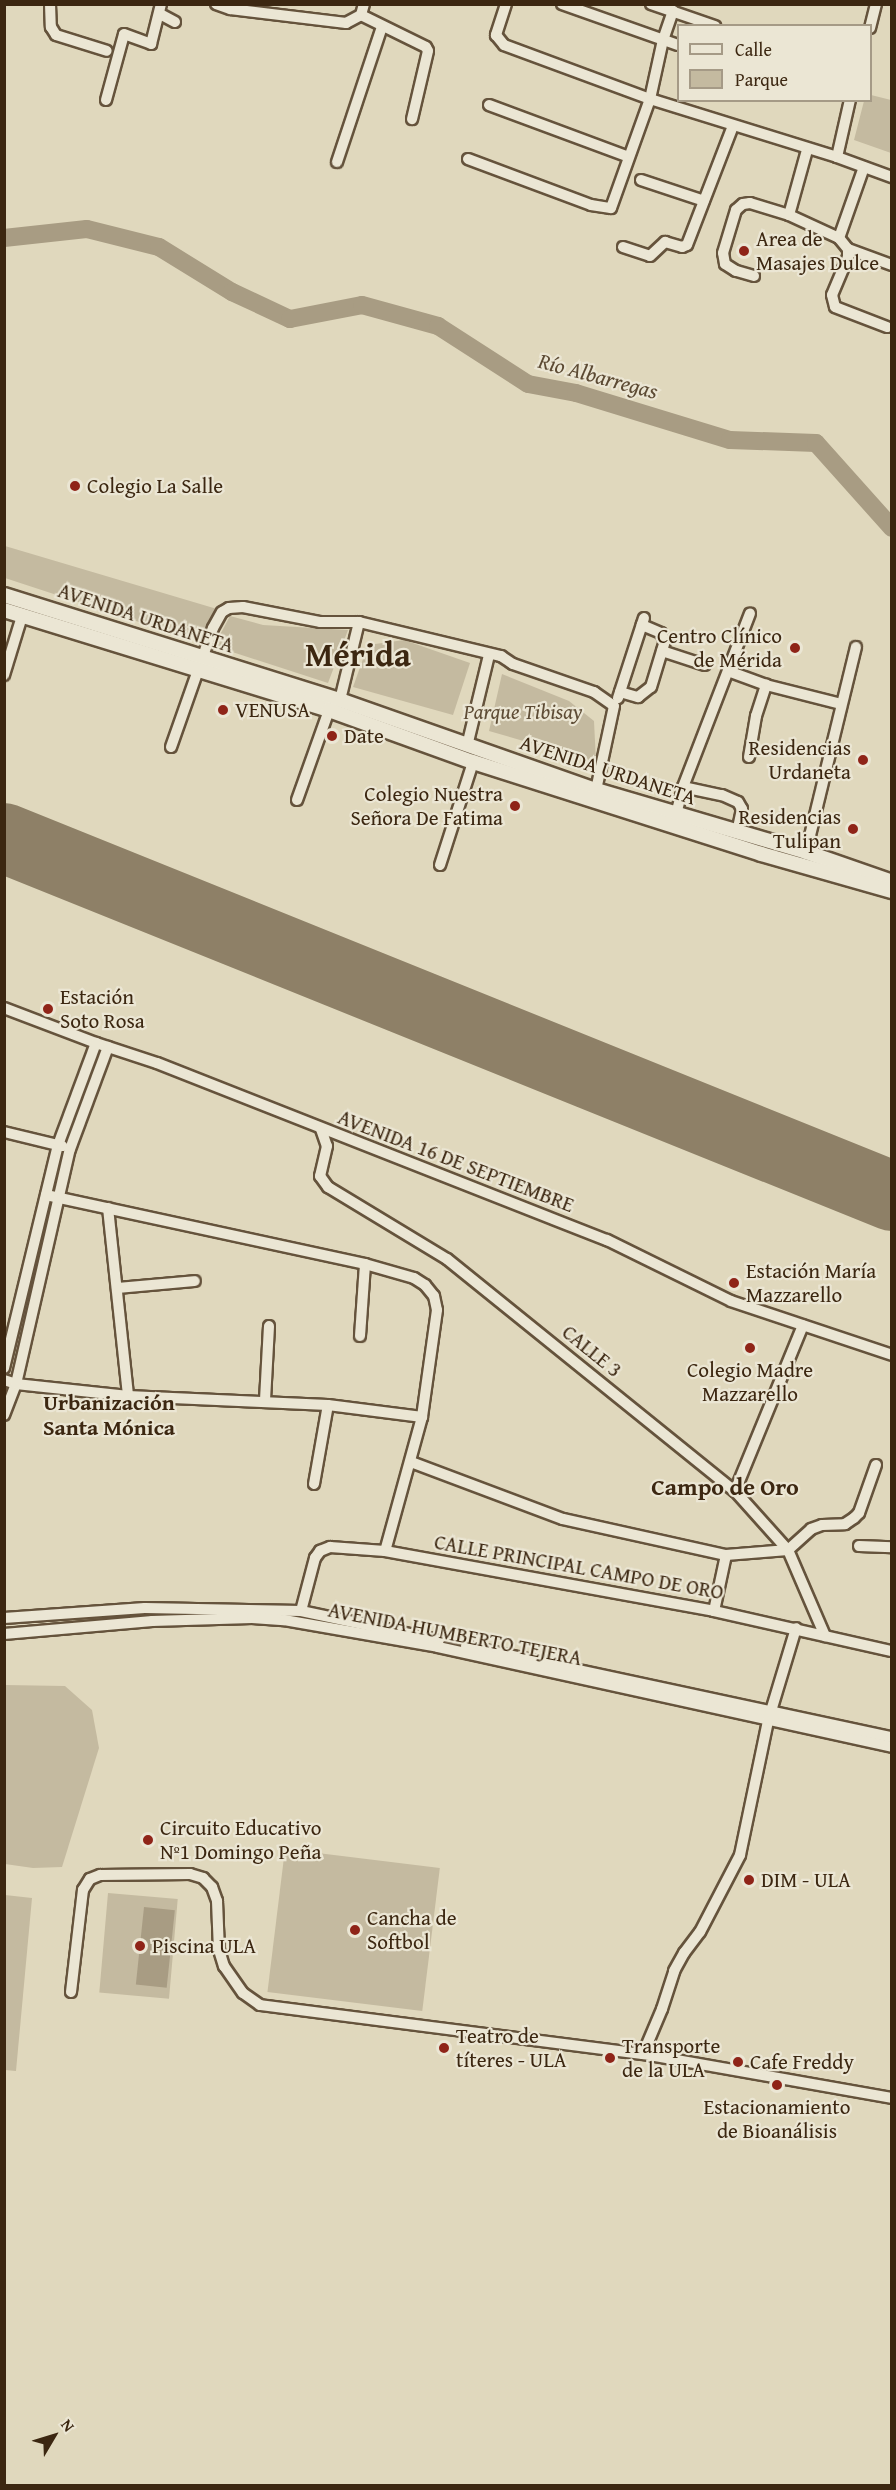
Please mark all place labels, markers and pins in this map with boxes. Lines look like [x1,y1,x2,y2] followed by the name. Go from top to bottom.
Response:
[756,226,879,276] place label: Area de Masajes Dulce
[737,244,751,258] marker: Area de Masajes Dulce
[87,473,223,499] place label: Colegio La Salle
[68,479,82,493] marker: Colegio La Salle
[657,623,782,673] place label: Centro Clínico de Mérida
[786,639,804,657] marker: Centro Clínico de Mérida
[235,697,310,723] place label: VENUSA
[216,703,230,717] marker: VENUSA
[344,723,384,749] place label: Date
[325,729,339,743] marker: Date
[749,735,851,785] place label: Residencias Urdaneta
[856,753,870,767] marker: Residencias Urdaneta
[350,781,503,831] place label: Colegio Nuestra Señora De Fatima
[508,799,522,813] marker: Colegio Nuestra Señora De Fatima
[739,804,841,854] place label: Residencias Tulipan
[846,822,860,836] marker: Residencias Tulipan
[60,984,145,1034] place label: Estación Soto Rosa
[41,1002,55,1016] marker: Estación Soto Rosa
[746,1258,876,1308] place label: Estación María Mazzarello
[727,1276,741,1290] marker: Estación María Mazzarello
[743,1341,757,1355] marker: Colegio Madre Mazzarello
[687,1357,813,1407] place label: Colegio Madre Mazzarello
[160,1815,321,1865] place label: Circuito Educativo Nº1 Domingo Peña
[141,1833,155,1847] marker: Circuito Educativo Nº1 Domingo Peña
[761,1867,851,1893] place label: DIM - ULA
[742,1873,756,1887] marker: DIM - ULA
[367,1905,457,1955] place label: Cancha de Softbol
[348,1923,362,1937] marker: Cancha de Softbol
[152,1933,256,1959] place label: Piscina ULA
[133,1939,147,1953] marker: Piscina ULA
[456,2023,566,2073] place label: Teatro de títeres - ULA
[622,2033,720,2083] place label: Transporte de la ULA
[437,2041,451,2055] marker: Teatro de títeres - ULA
[750,2049,854,2075] place label: Cafe Freddy
[603,2051,617,2065] marker: Transporte de la ULA
[731,2055,745,2069] marker: Cafe Freddy
[770,2078,784,2092] marker: Estacionamiento de Bioanálisis
[704,2094,850,2144] place label: Estacionamiento de Bioanálisis

